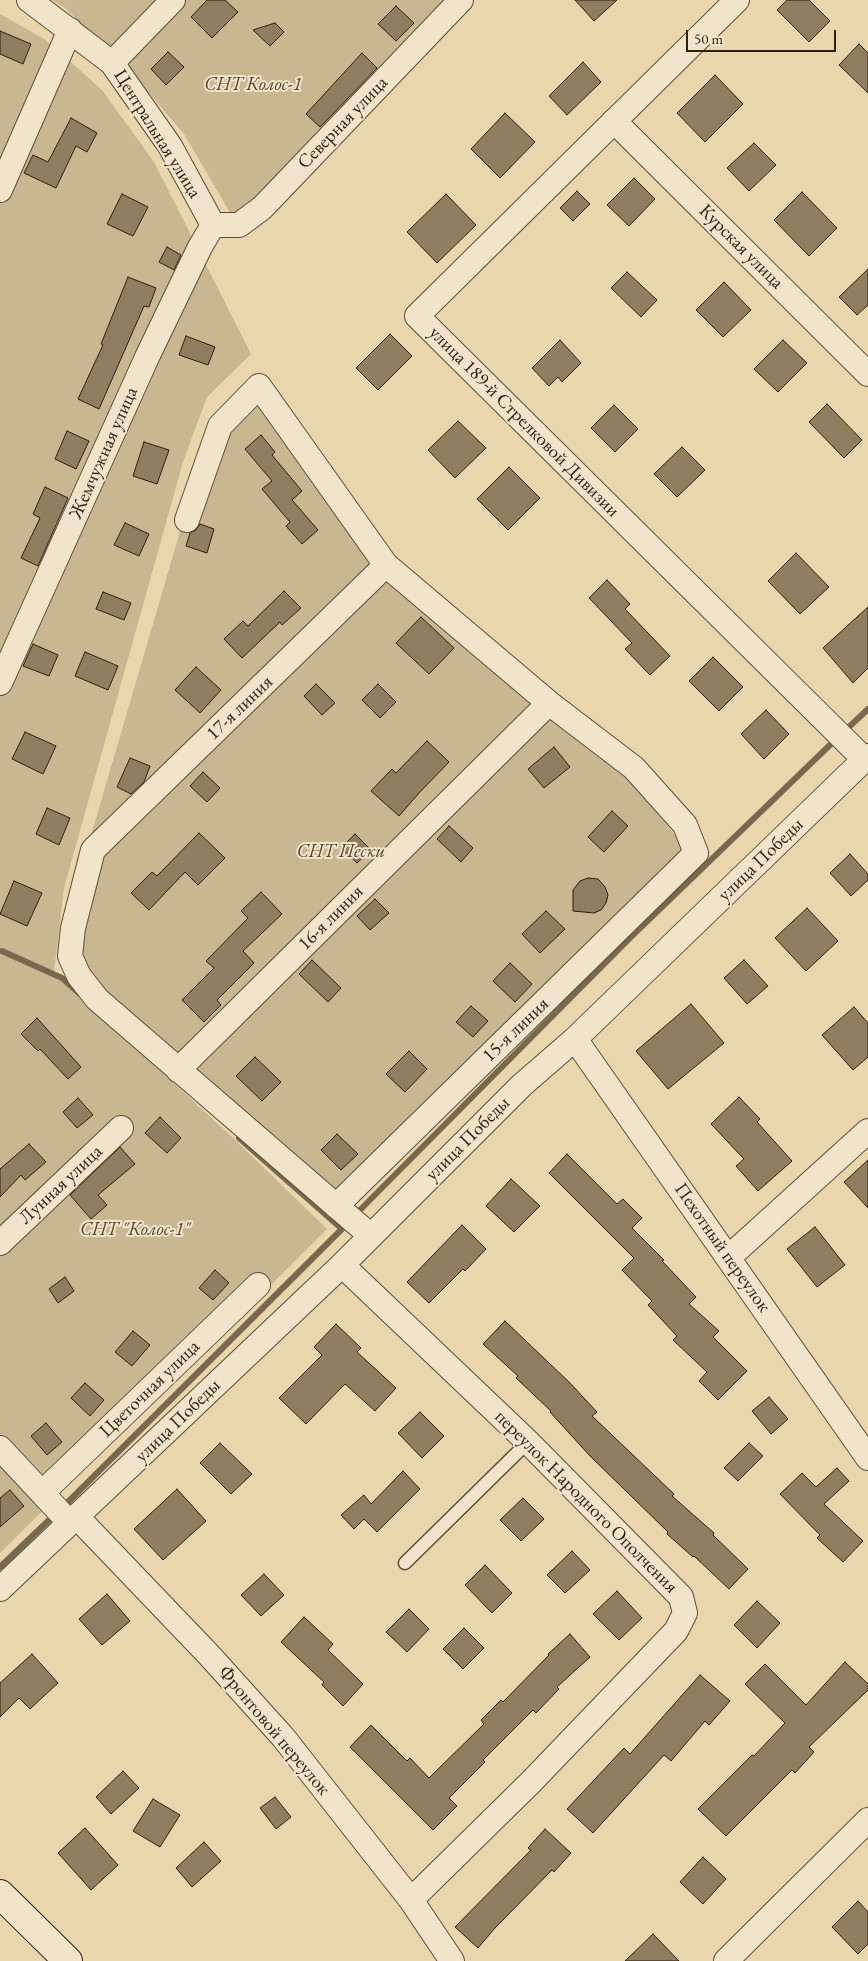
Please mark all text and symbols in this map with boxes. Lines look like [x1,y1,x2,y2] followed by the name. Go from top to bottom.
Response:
[688,20,838,52] scale bar
[694,29,723,48] text: 50 m
[108,65,206,203] street label: Центральная улица
[293,72,393,174] street label: Северная улица
[204,74,302,96] park label: СНТ Колос-1
[694,200,788,294] street label: Курская улица
[424,322,624,522] street label: улица 189-й Стрелковой Дивизии
[65,384,143,522] street label: Жемчужная улица
[202,671,278,745] street label: 17-я линия
[714,814,808,906] street label: улица Победы
[297,841,385,863] park label: СНТ Пески
[293,880,369,956] street label: 16-я линия
[478,993,554,1067] street label: 15-я линия
[421,1092,515,1186] street label: улица Победы
[15,1141,107,1229] street label: Лунная улица
[669,1179,775,1317] street label: Пехотный переулок
[80,1219,190,1241] park label: СНТ "Колос-1"
[95,1336,205,1442] street label: Цветочная улица
[131,1375,225,1467] street label: улица Победы
[490,1406,682,1598] street label: переулок Народного Ополчения
[213,1662,335,1800] street label: Фронтовой переулок

